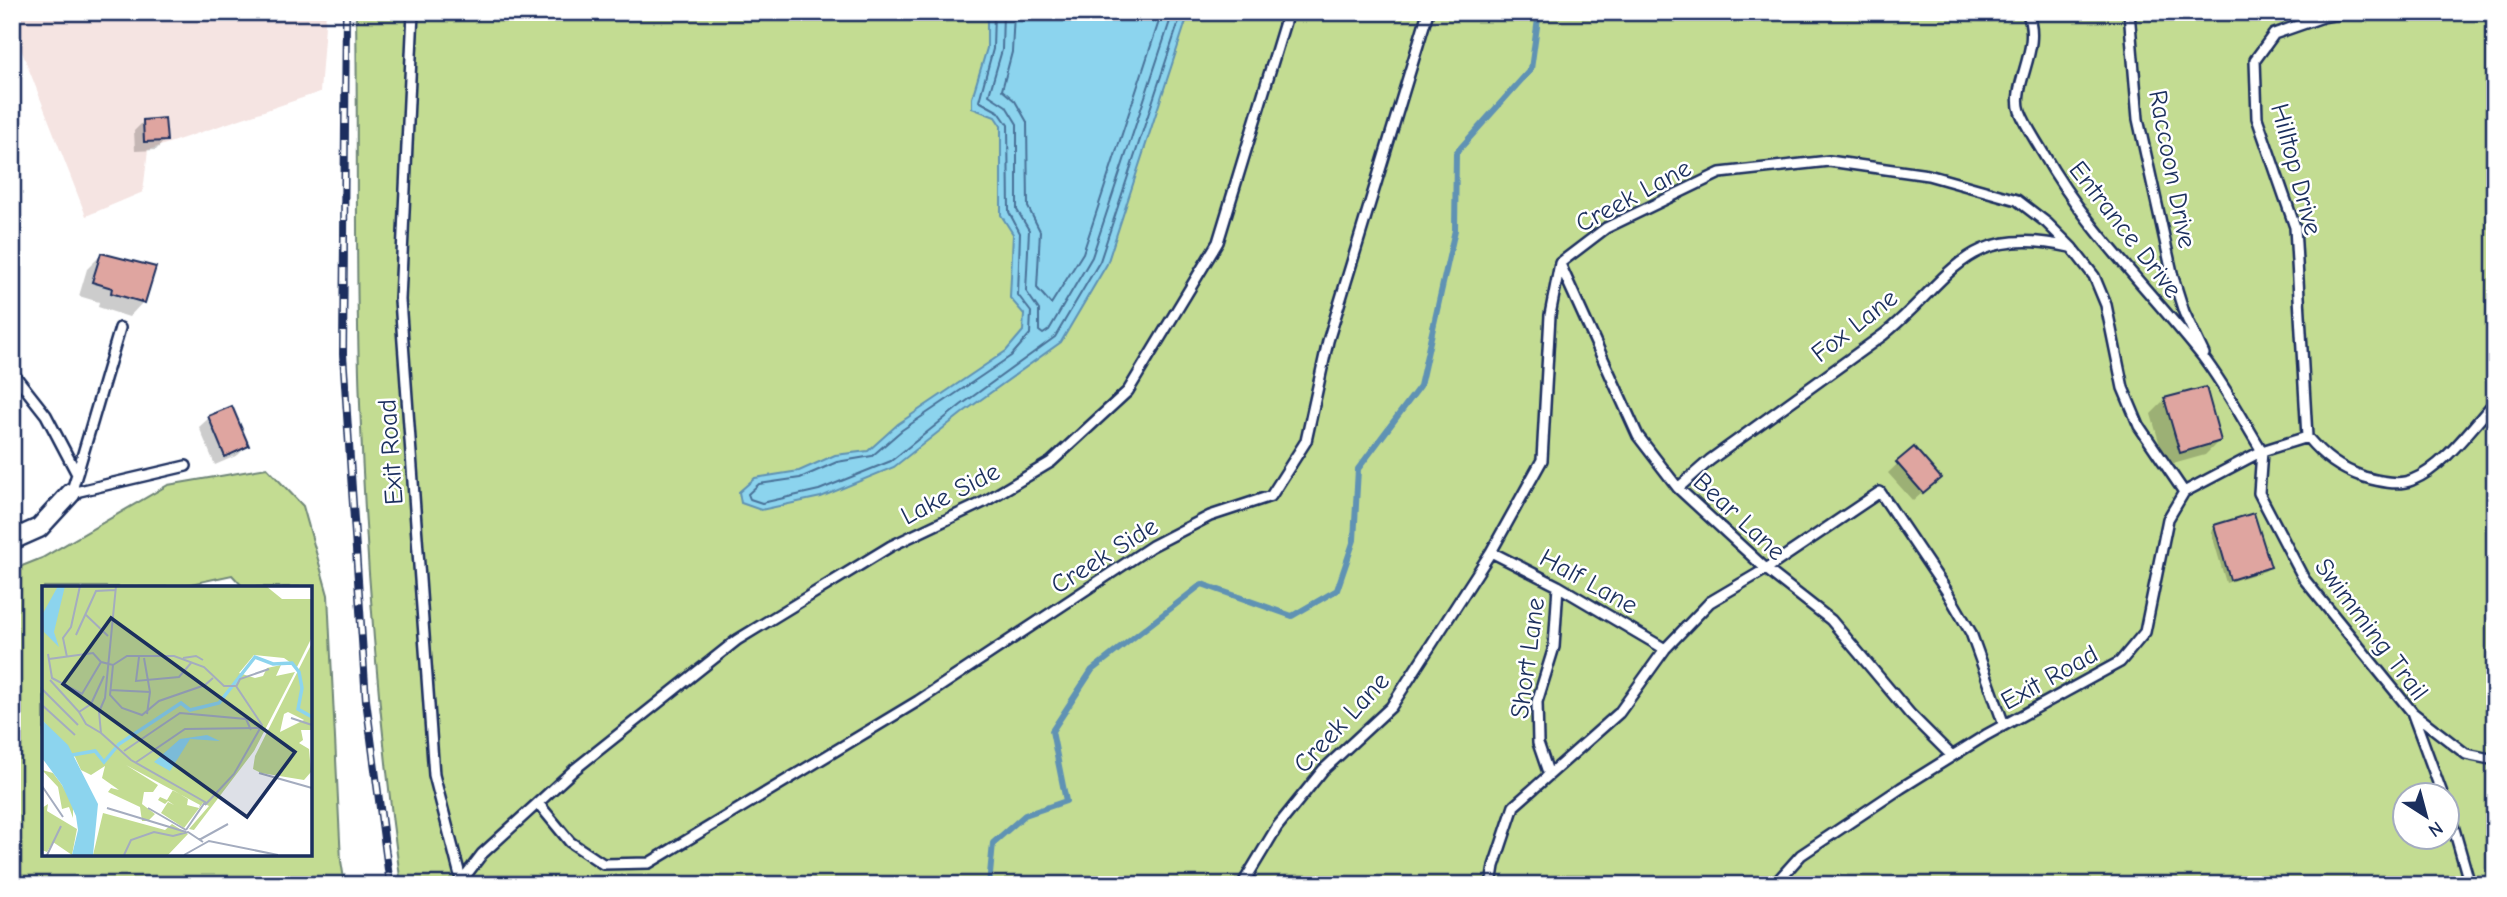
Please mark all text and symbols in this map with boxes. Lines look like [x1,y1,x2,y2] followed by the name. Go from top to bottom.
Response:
[2142,88,2202,251] street label: Raccoon Drive
[2264,100,2328,238] street label: Hilltop Drive
[1571,153,1696,239] street label: Creek Lane
[2063,155,2188,304] street label: Entrance Drive
[1806,283,1904,369] street label: Fox Lane
[372,398,410,506] street label: Exit Road
[896,456,1005,531] street label: Lake Side
[1687,467,1792,567] street label: Bear Lane
[1046,511,1163,600] street label: Creek Side
[1534,543,1643,621] street label: Half Lane
[2308,553,2434,707] street label: Swimming Trail
[42,586,312,855] inset map
[1505,596,1551,721] street label: Short Lane
[1996,639,2103,717] street label: Exit Road
[1288,666,1396,779] street label: Creek Lane
[2392,782,2462,852] north arrow
[2424,816,2447,841] text: N

